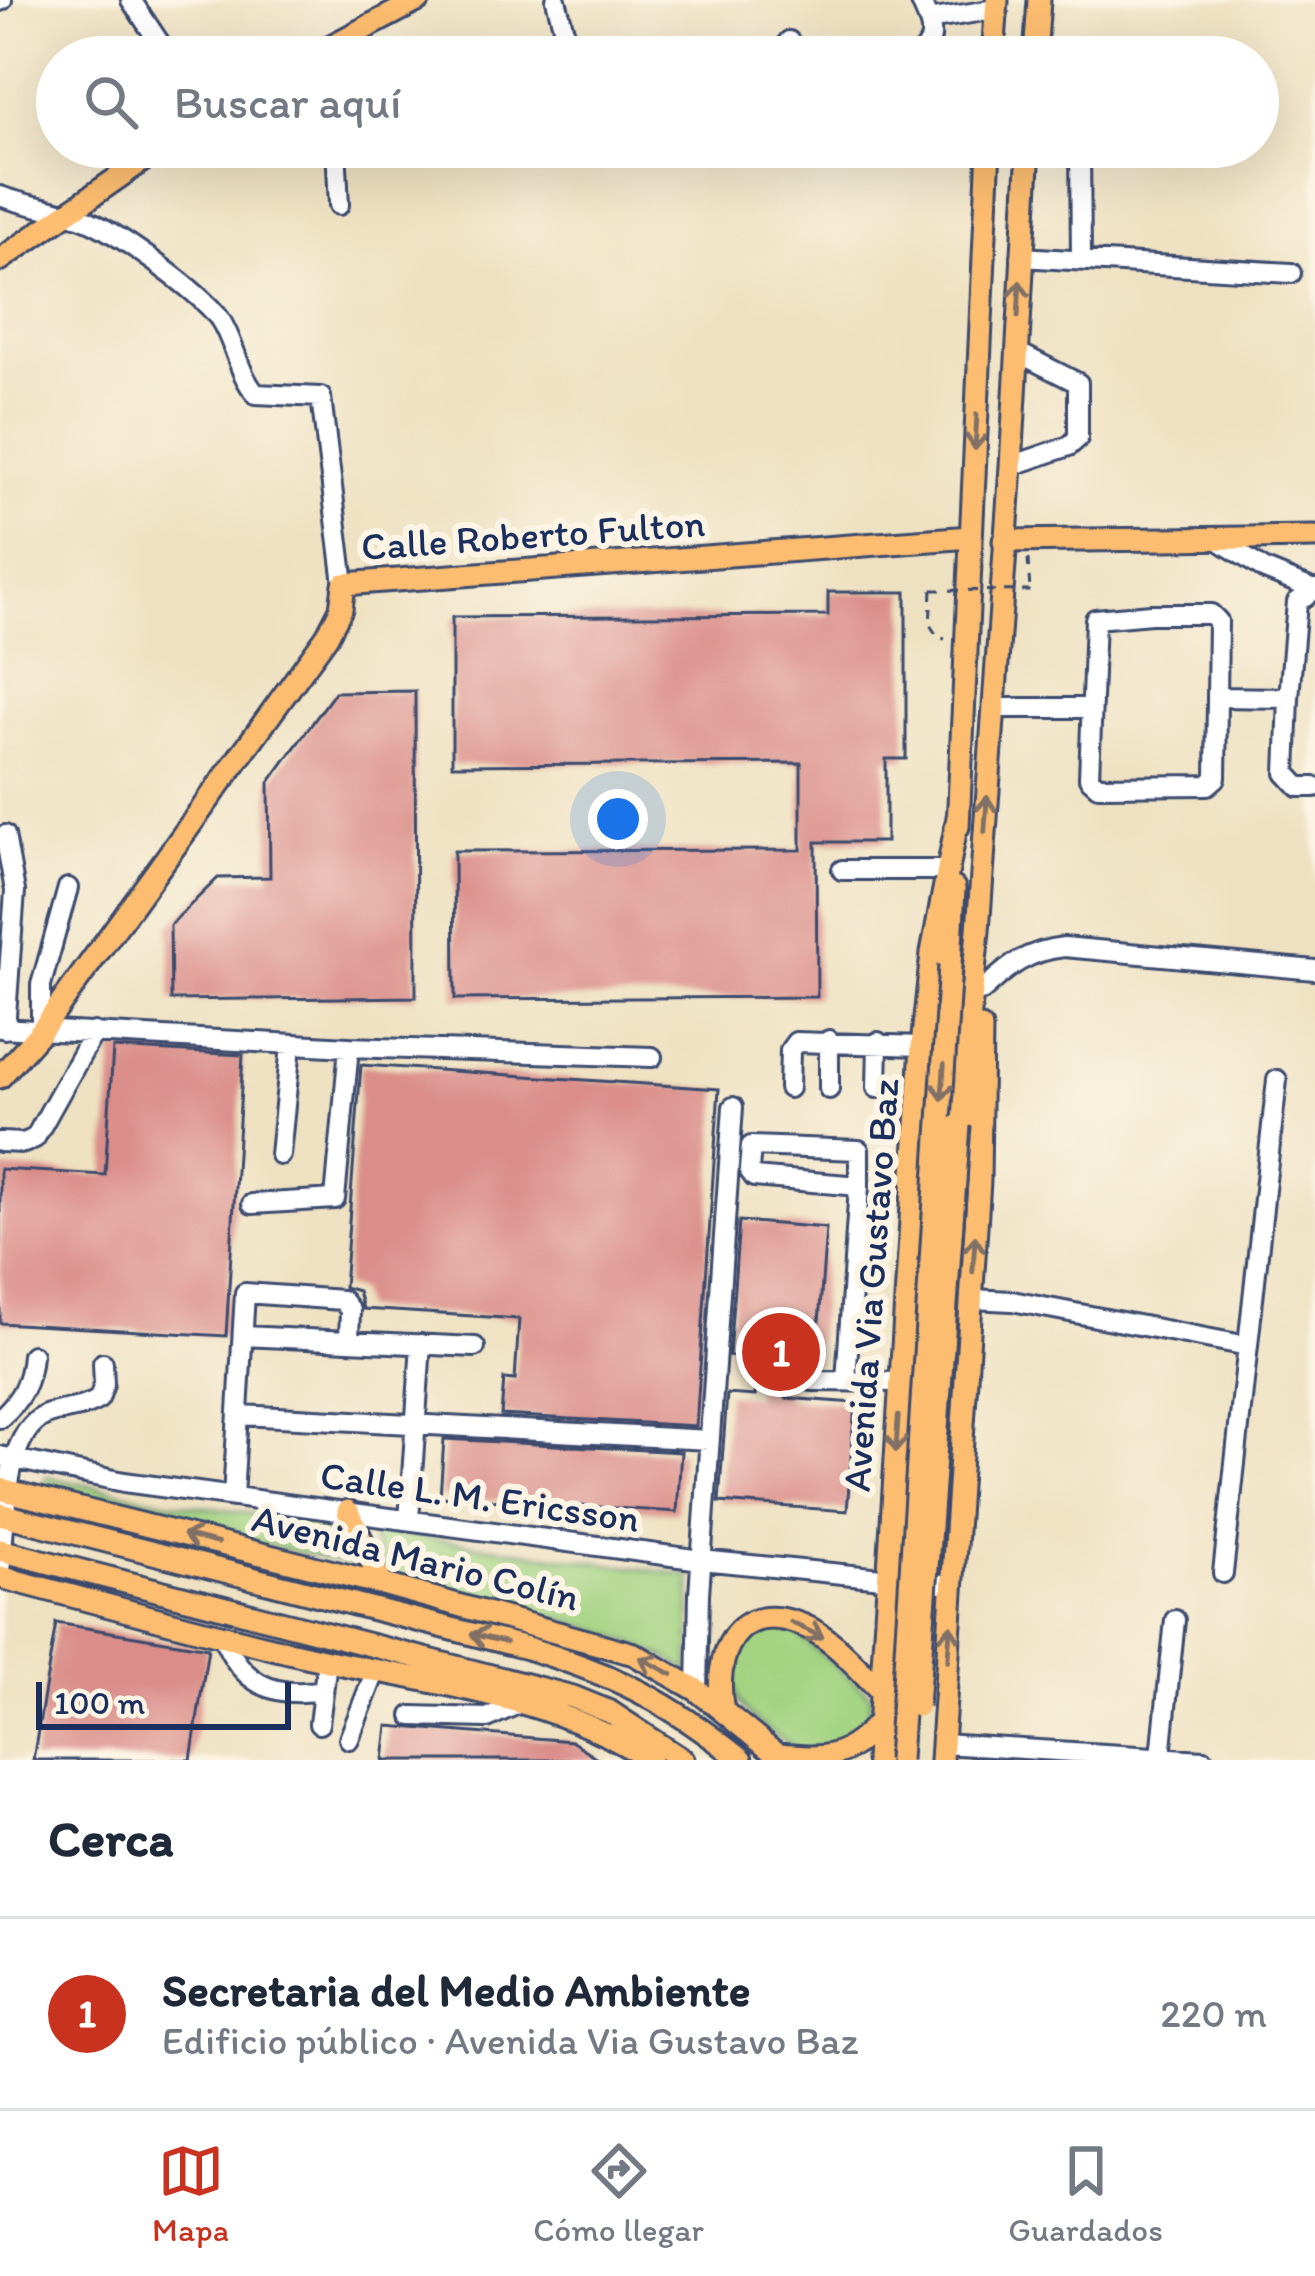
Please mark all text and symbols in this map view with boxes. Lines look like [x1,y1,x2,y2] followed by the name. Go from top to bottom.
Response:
[36,36,1279,168] search box
[78,69,144,135] icon: search
[174,75,401,129] text: Buscar aquí
[1008,280,1031,319] one-way arrow
[964,412,987,451] one-way arrow
[360,499,707,570] street label: Calle Roberto Fulton
[588,789,648,849] your location
[975,795,998,834] one-way arrow
[931,1062,954,1101] one-way arrow
[833,1077,908,1493] street label: Avenida Via Gustavo Baz
[963,1235,986,1274] one-way arrow
[742,1307,820,1397] pin: 1
[886,1414,909,1453] one-way arrow
[317,1451,643,1542] street label: Calle L. M. Ericsson
[248,1494,584,1621] street label: Avenida Mario Colín
[181,1527,219,1549] one-way arrow
[788,1620,824,1642] one-way arrow
[937,1624,960,1663] one-way arrow
[469,1626,507,1648] one-way arrow
[638,1653,674,1676] one-way arrow
[36,1676,291,1729] scale bar
[54,1683,145,1722] text: 100 m
[48,1808,174,1869] text: Cerca
[162,1963,750,2017] text: Secretaria del Medio Ambiente
[78,1990,96,2037] text: 1
[1160,1990,1267,2037] text: 220 m
[162,2017,859,2064] text: Edificio público · Avenida Via Gustavo Baz
[152,2138,229,2249] tab: Mapa
[533,2138,704,2249] tab: Cómo llegar
[1008,2138,1163,2249] tab: Guardados

